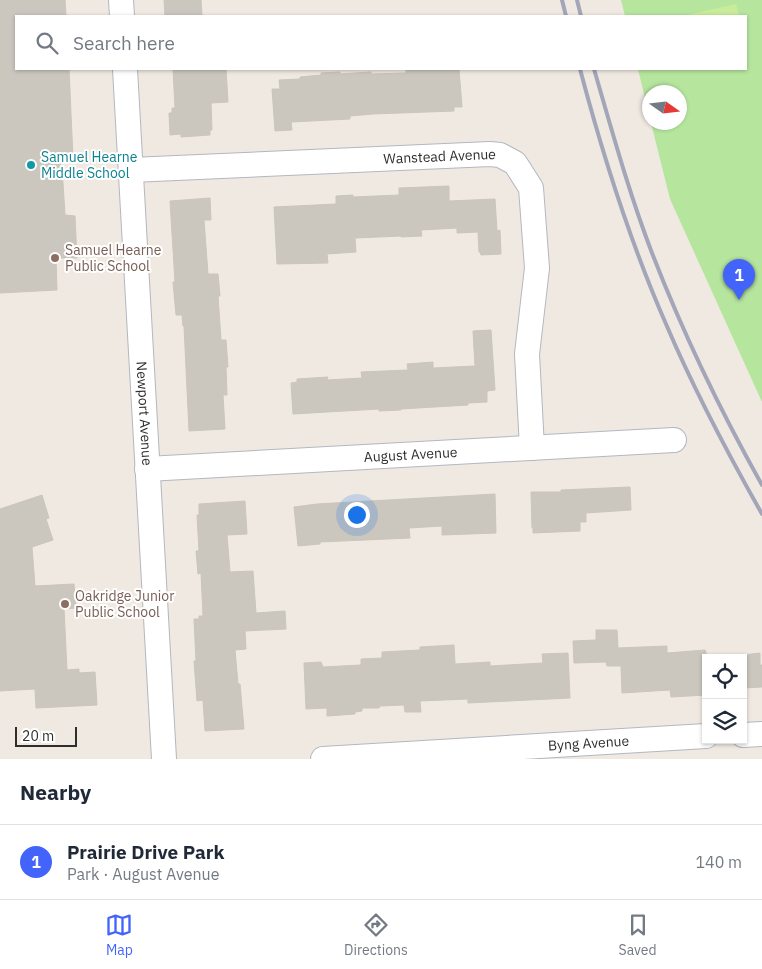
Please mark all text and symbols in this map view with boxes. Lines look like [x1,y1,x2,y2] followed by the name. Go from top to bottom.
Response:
[15,15,747,70] search box
[33,29,61,57] icon: search
[73,31,175,55] text: Search here
[642,85,687,130] north arrow
[383,145,497,168] street label: Wanstead Avenue
[41,148,138,182] place label: Samuel Hearne Middle School
[25,159,37,171] marker: Samuel Hearne Middle School
[65,241,162,275] place label: Samuel Hearne Public School
[49,252,61,264] marker: Samuel Hearne Public School
[723,259,755,300] pin: 1
[133,361,156,466] street label: Newport Avenue
[363,443,458,466] street label: August Avenue
[344,502,370,528] your location
[75,587,174,621] place label: Oakridge Junior Public School
[59,598,71,610] marker: Oakridge Junior Public School
[702,654,747,744] map controls
[702,654,747,699] button: locate
[702,699,747,744] button: layers
[15,724,78,747] scale bar
[22,727,54,745] text: 20 m
[547,732,630,754] street label: Byng Avenue
[20,778,91,806] text: Nearby
[67,840,224,864] text: Prairie Drive Park
[31,852,41,872] text: 1
[695,852,742,872] text: 140 m
[67,864,219,884] text: Park · August Avenue
[105,911,133,959] tab: Map
[344,911,408,959] tab: Directions
[619,911,657,959] tab: Saved

